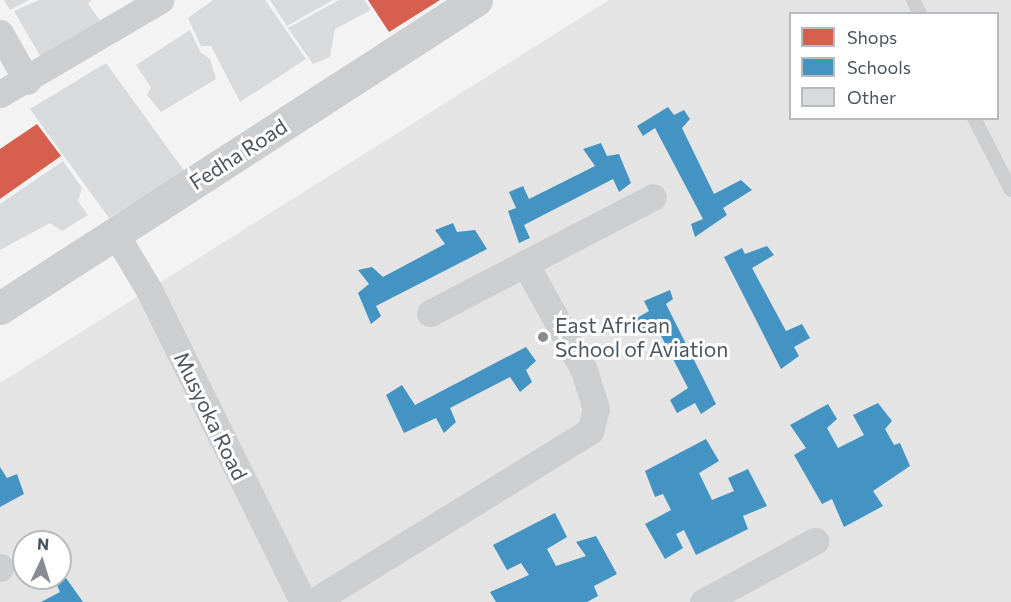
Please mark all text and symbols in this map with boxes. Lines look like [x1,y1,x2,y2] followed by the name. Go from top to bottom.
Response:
[789,12,999,120] legend
[847,26,897,48] text: Shops
[847,56,911,78] text: Schools
[847,86,896,108] text: Other
[185,113,291,195] street label: Fedha Road
[555,312,728,362] place label: East African School of Aviation
[536,330,550,344] marker: East African School of Aviation
[169,348,253,484] street label: Musyoka Road
[12,530,72,590] north arrow
[37,534,50,553] text: N

